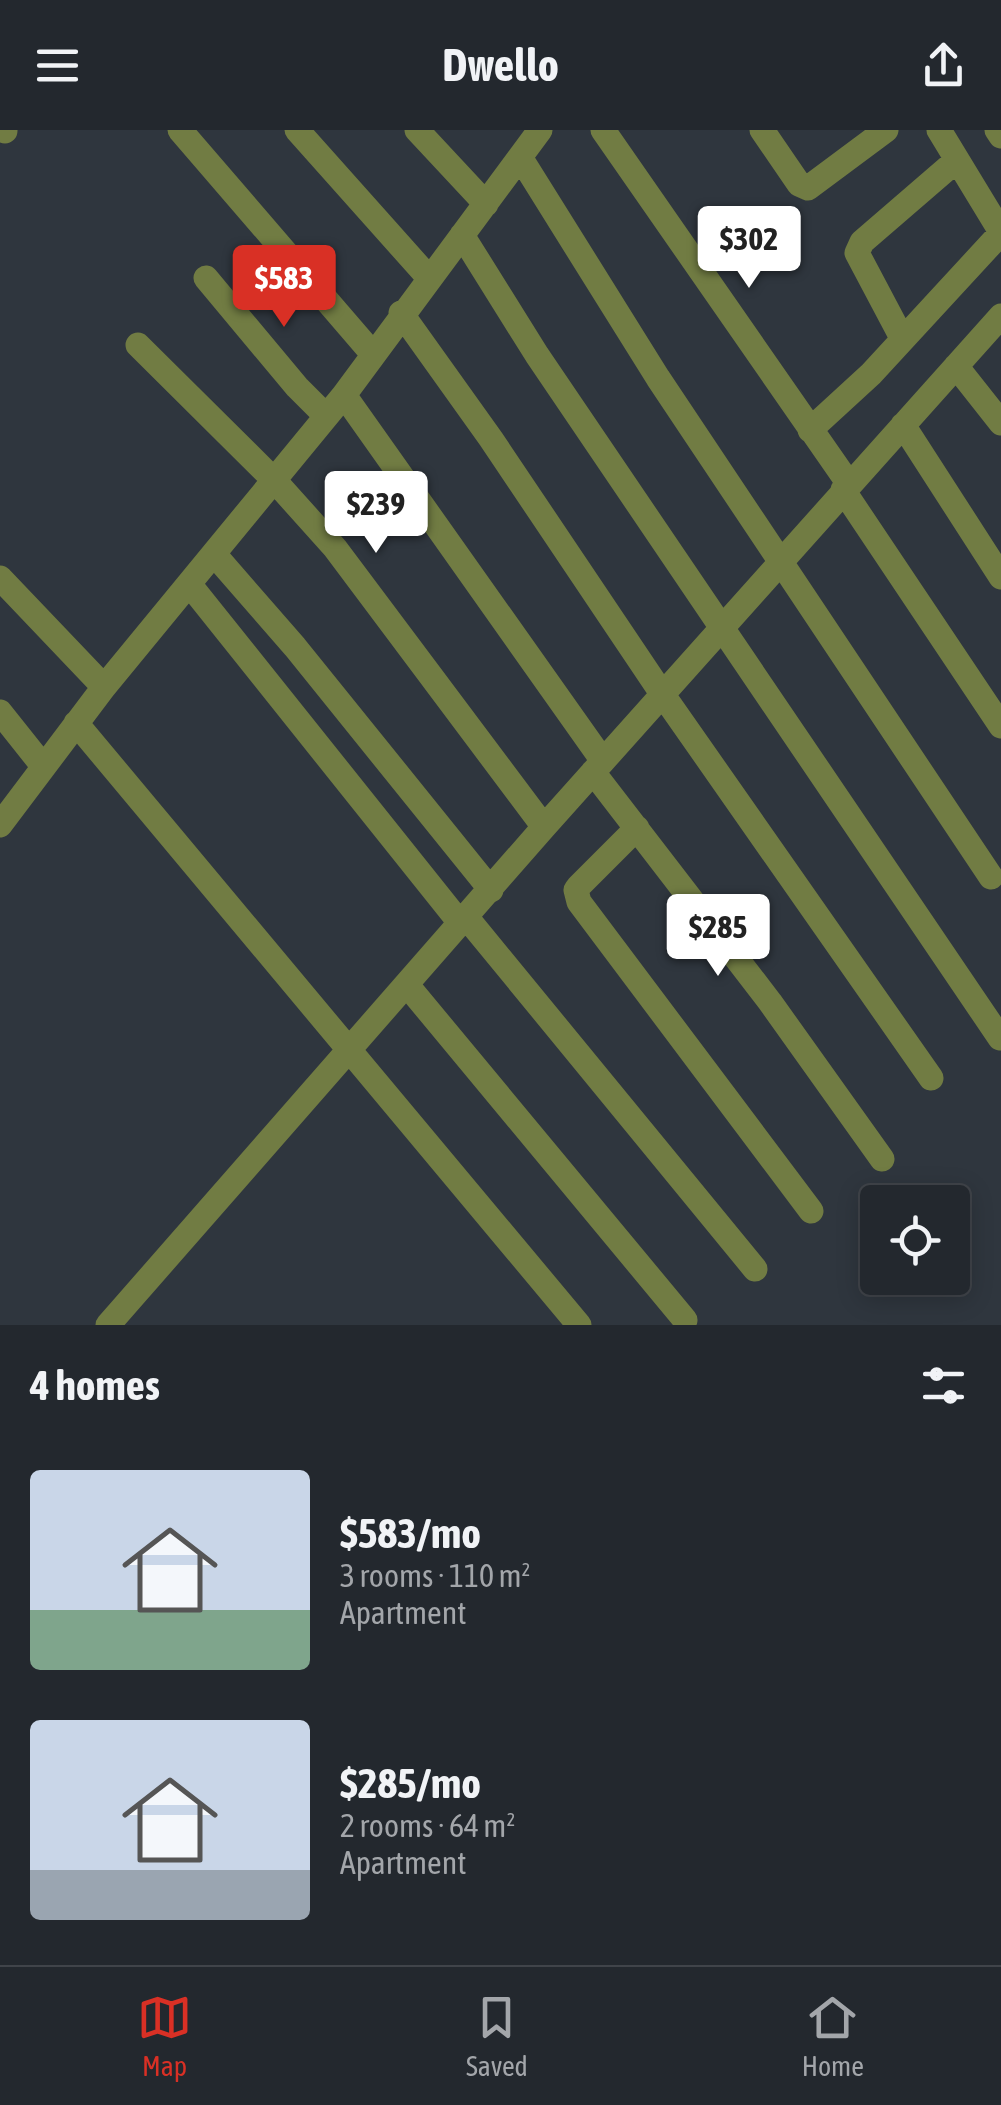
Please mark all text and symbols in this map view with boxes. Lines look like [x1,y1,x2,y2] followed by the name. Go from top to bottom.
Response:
[30,38,85,93] icon: menu
[916,38,971,93] icon: share
[442,39,559,91] text: Dwello
[690,206,808,291] pin: $302
[720,220,778,257] text: $302
[225,245,343,330] pin: $583
[255,259,313,296] text: $583
[317,471,435,556] pin: $239
[347,485,405,522] text: $239
[659,894,777,979] pin: $285
[689,908,747,945] text: $285
[860,1185,970,1295] map controls
[860,1185,970,1295] button: locate
[916,1358,971,1413] icon: filters
[30,1361,160,1409] text: 4 homes
[340,1509,481,1557] text: $583/mo
[110,1510,230,1630] icon: home
[340,1557,530,1594] text: 3 rooms · 110 m²
[340,1594,466,1631] text: Apartment
[340,1759,481,1807] text: $285/mo
[110,1760,230,1880] icon: home
[340,1807,515,1844] text: 2 rooms · 64 m²
[340,1844,466,1881] text: Apartment
[137,1990,192,2082] tab: Map
[466,1990,528,2082] tab: Saved
[802,1990,864,2082] tab: Home

